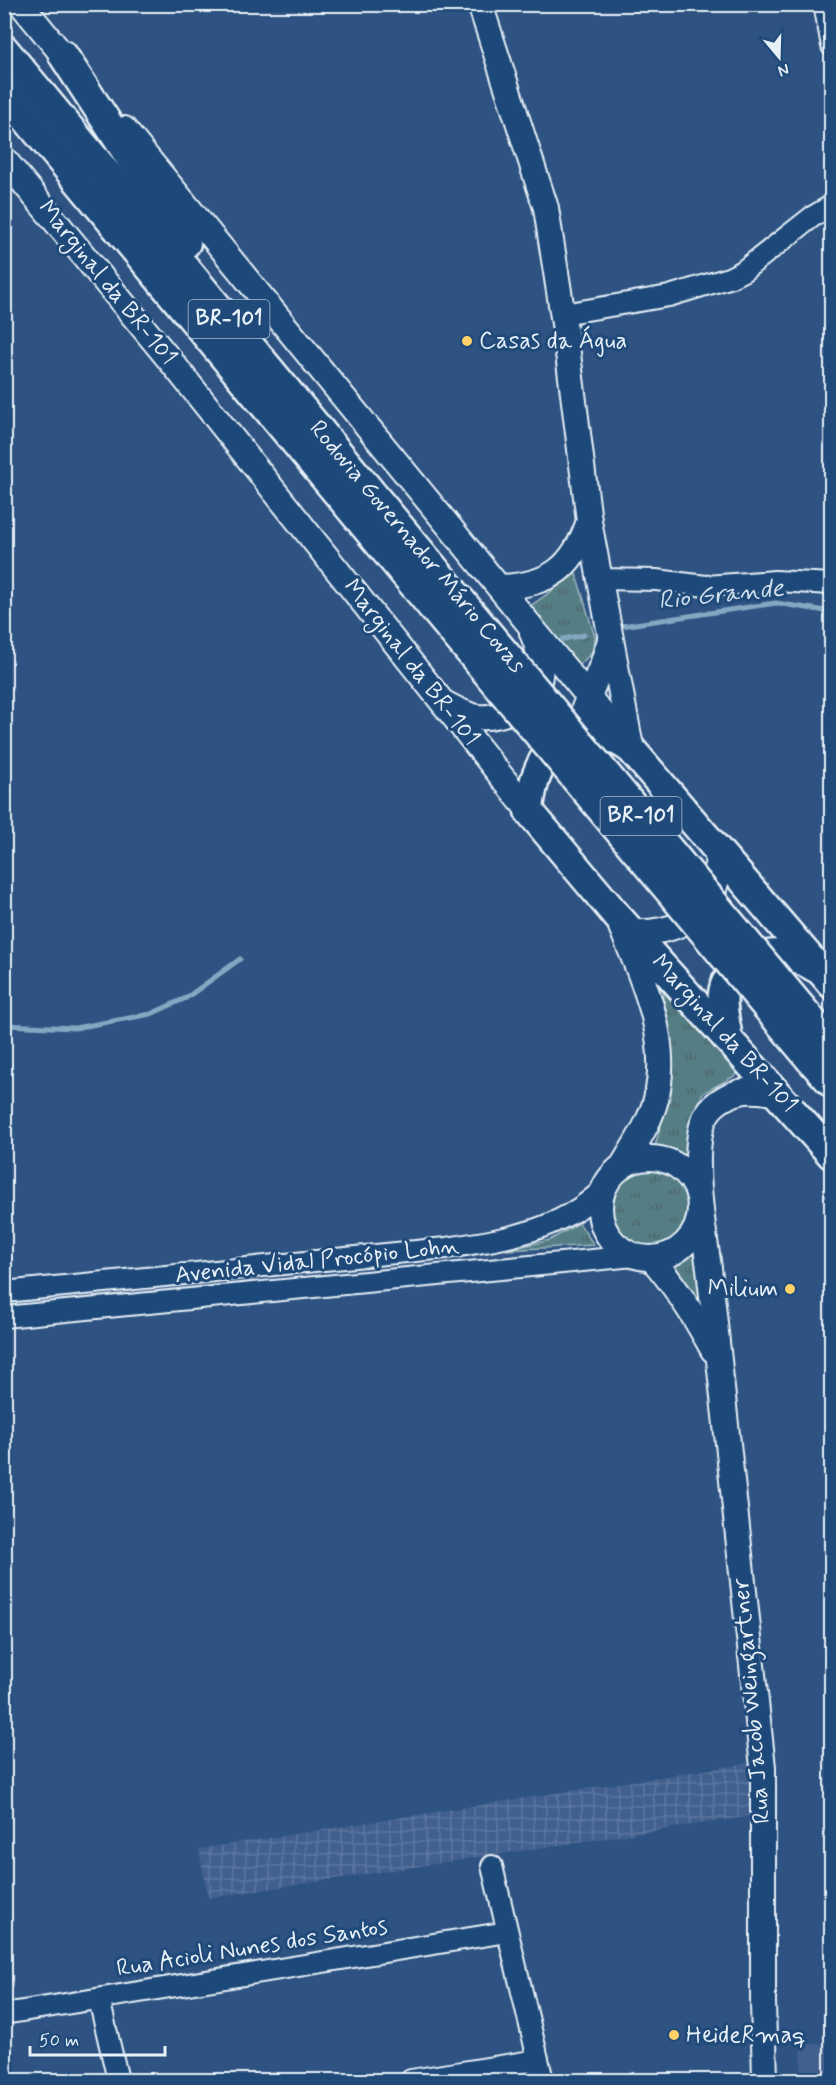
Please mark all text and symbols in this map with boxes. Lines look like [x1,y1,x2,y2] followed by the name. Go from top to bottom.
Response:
[749,27,809,87] north arrow
[775,58,792,81] text: N
[29,194,183,373] street label: Marginal da BR-101
[188,300,270,338] road number: BR-101
[479,325,627,357] place label: Casas da Água
[460,334,474,348] marker: Casas da Água
[302,414,532,680] street label: Rodovia Governador Mário Covas
[656,571,787,619] water label: Rio Grande
[334,573,486,754] street label: Marginal da BR-101
[600,797,682,835] road number: BR-101
[643,948,804,1122] street label: Marginal da BR-101
[173,1231,461,1291] street label: Avenida Vidal Procópio Lohn
[708,1274,778,1305] place label: Milium
[783,1282,797,1296] marker: Milium
[726,1576,781,1825] street label: Rua Jacob Weingartner
[114,1911,390,1985] street label: Rua Acioli Nunes dos Santos
[30,2019,165,2057] scale bar
[686,2020,805,2051] place label: HeideRmaq
[667,2028,681,2042] marker: HeideRmaq
[39,2029,79,2053] text: 50 m

